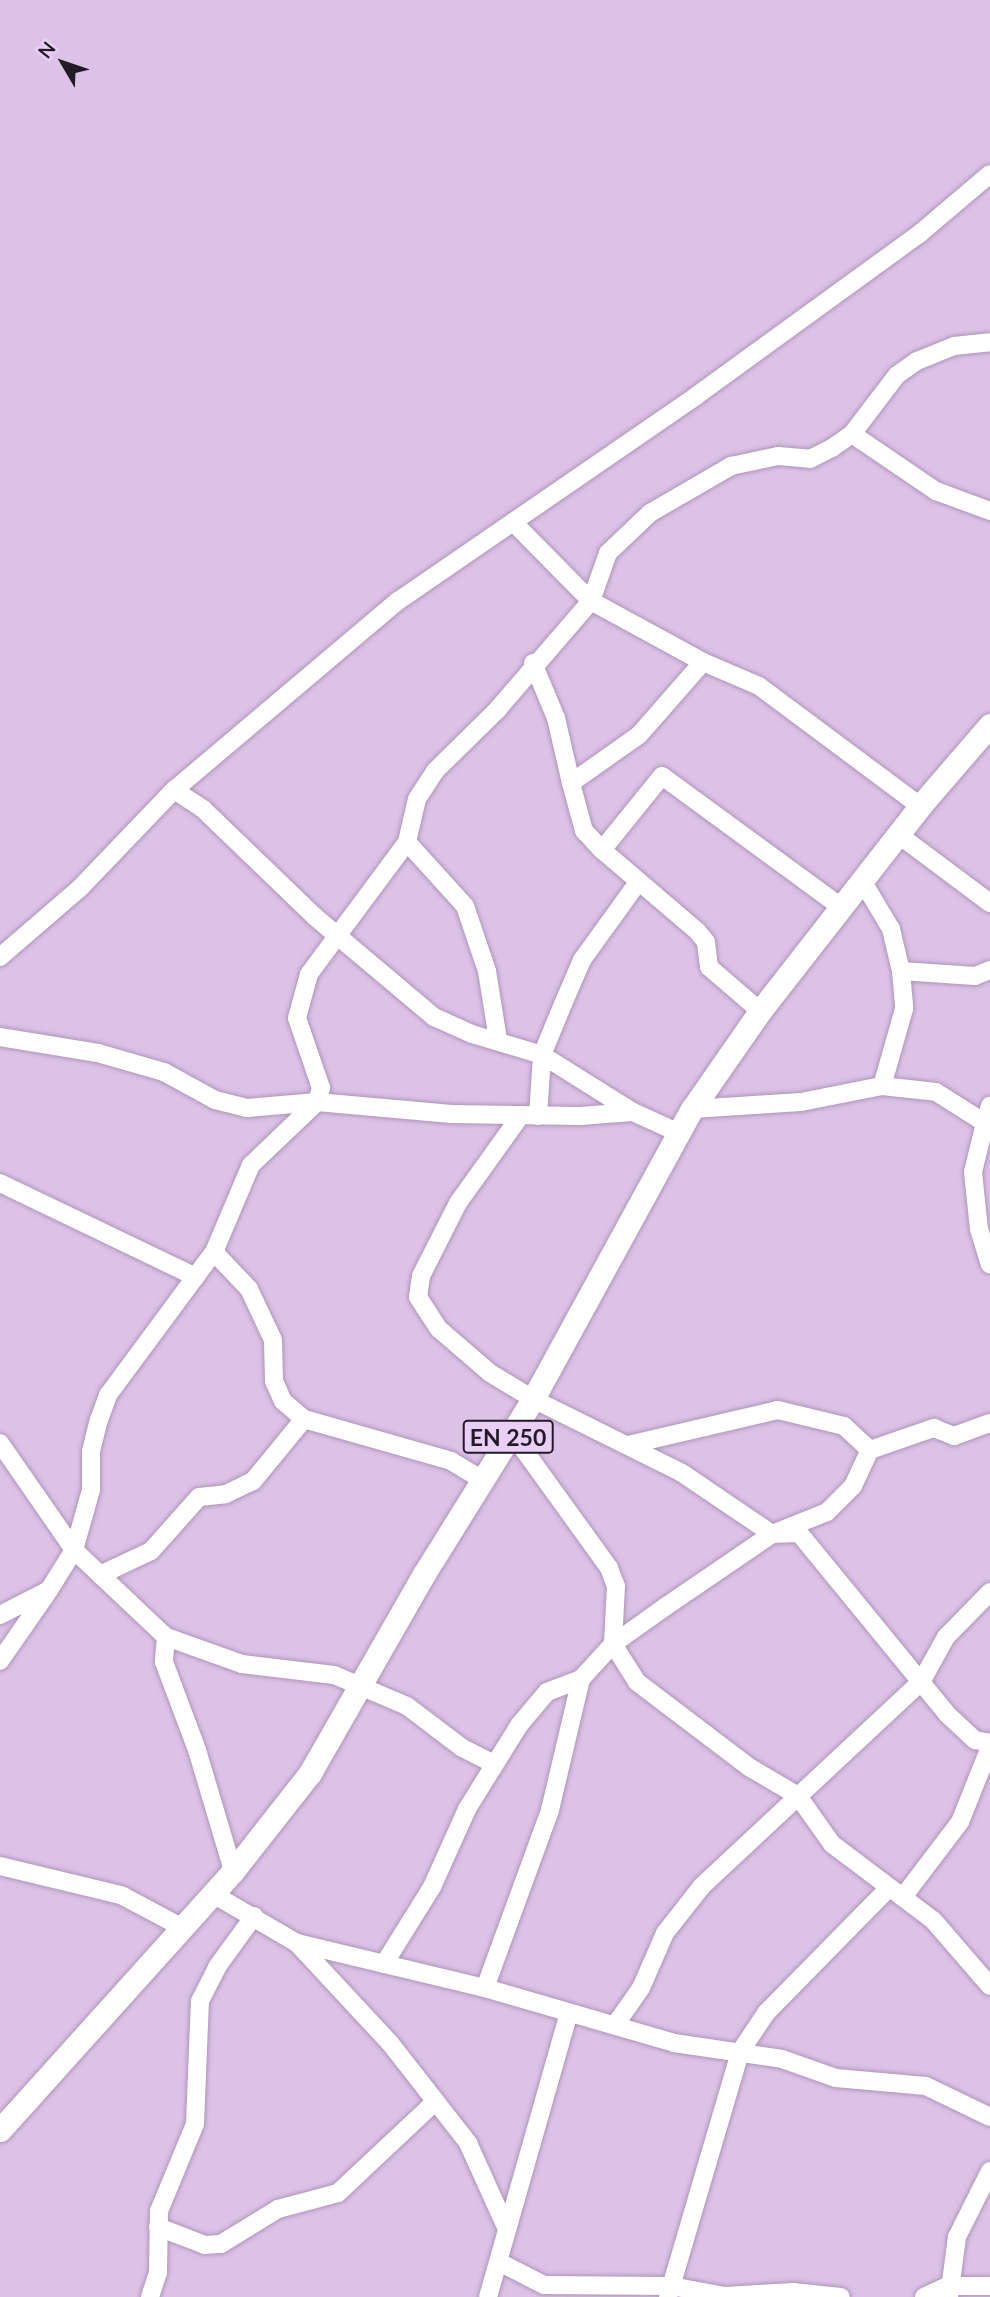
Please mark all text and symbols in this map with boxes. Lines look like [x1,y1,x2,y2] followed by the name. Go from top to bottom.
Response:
[28,28,98,98] north arrow
[33,37,60,62] text: N
[462,1418,554,1456] road number: EN 250

